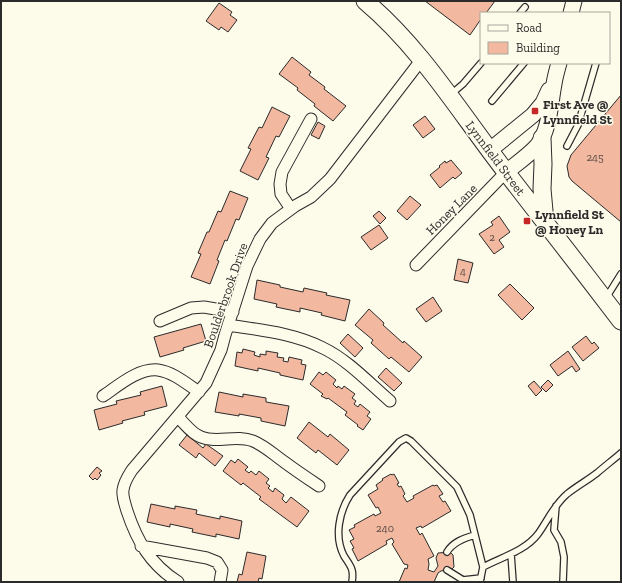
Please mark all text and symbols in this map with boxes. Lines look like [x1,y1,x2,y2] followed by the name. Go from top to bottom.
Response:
[480,12,610,64] legend
[516,21,542,35] text: Road
[516,41,560,55] text: Building
[543,97,613,127] place label: First Ave @ Lynnfield St
[530,106,540,116] marker: First Ave @ Lynnfield St
[463,118,529,199] street label: Lynnfield Street
[586,151,604,164] house number: 245
[423,181,480,238] street label: Honey Lane
[535,207,605,237] place label: Lynnfield St @ Honey Ln
[522,216,532,226] marker: Lynnfield St @ Honey Ln
[489,231,495,244] house number: 2
[200,241,250,350] street label: Boulderbrook Drive
[460,265,466,278] house number: 4
[376,522,394,535] house number: 240

